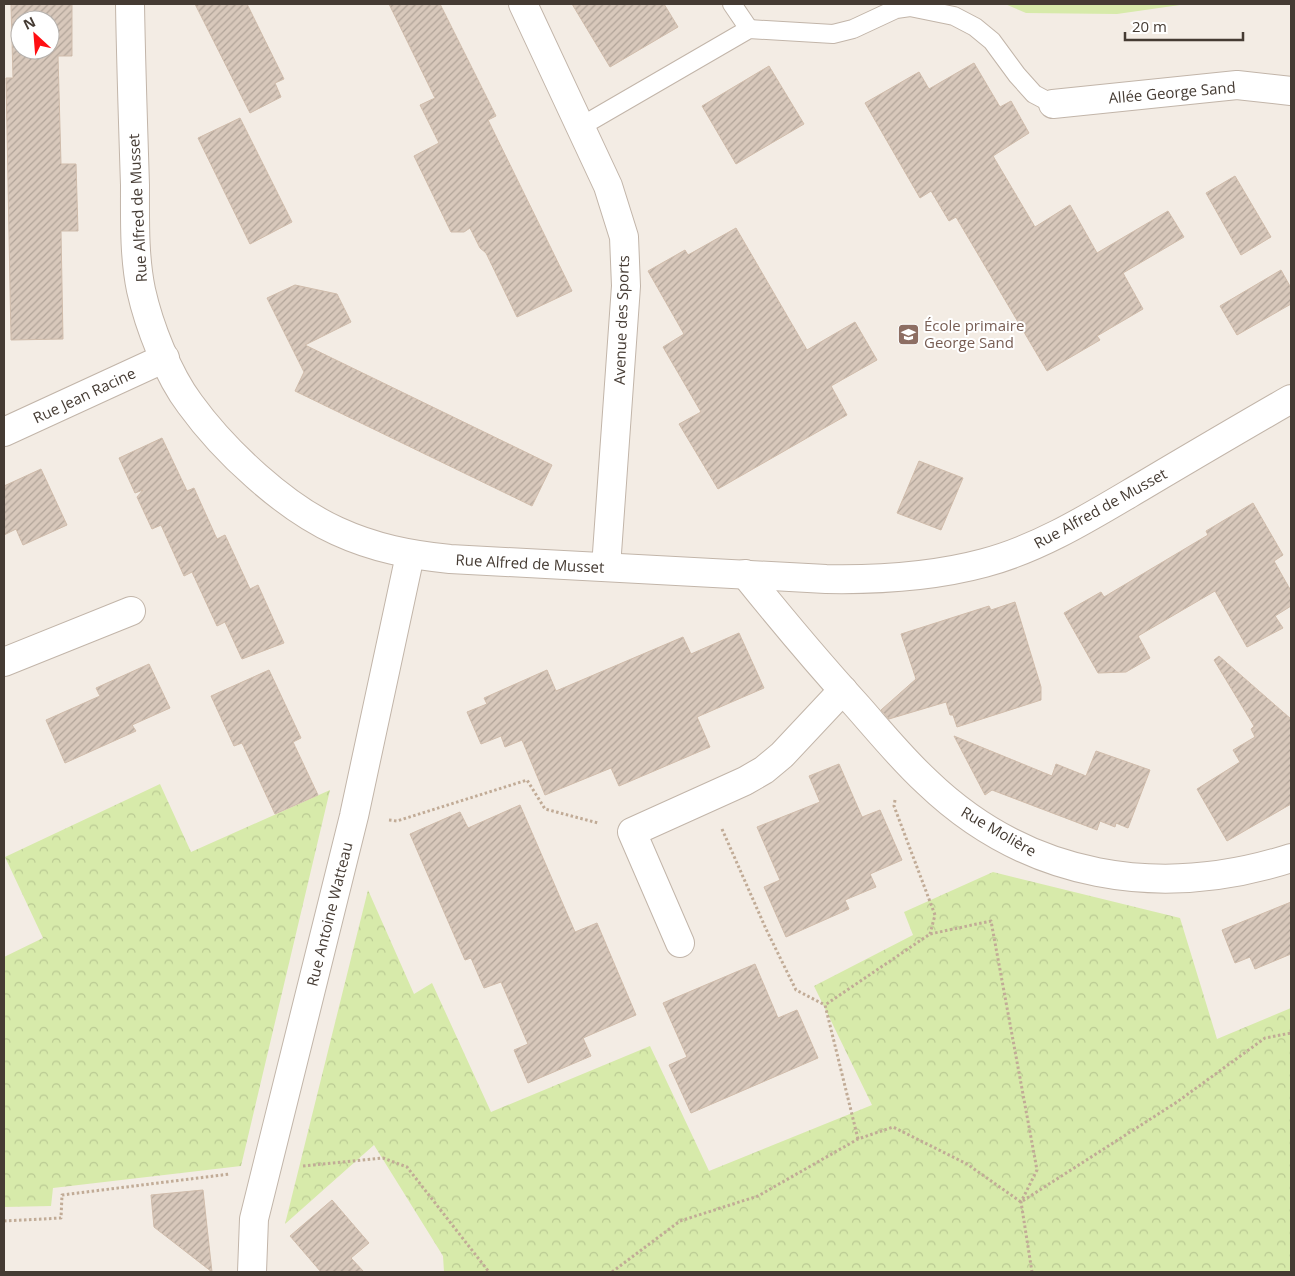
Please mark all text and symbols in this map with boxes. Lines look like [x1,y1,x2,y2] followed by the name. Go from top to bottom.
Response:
[10,10,60,60] north arrow
[1125,10,1242,42] scale bar
[20,12,38,34] text: N
[1132,16,1167,36] text: 20 m
[1108,76,1236,108] street label: Allée George Sand
[123,133,151,283] street label: Rue Alfred de Musset
[609,255,633,385] street label: Avenue des Sports
[924,315,1024,352] place label: École primaire George Sand
[896,322,920,346] school or university icon: École primaire George Sand
[30,363,138,427] street label: Rue Jean Racine
[1030,463,1170,553] street label: Rue Alfred de Musset
[455,549,605,577] street label: Rue Alfred de Musset
[958,801,1040,861] street label: Rue Molière
[301,840,357,988] street label: Rue Antoine Watteau

